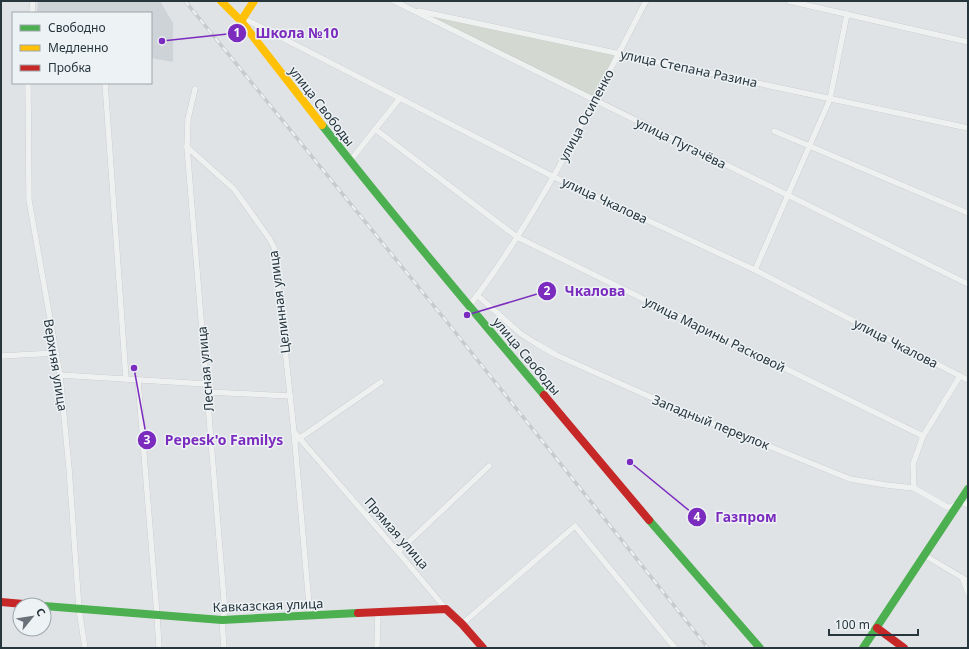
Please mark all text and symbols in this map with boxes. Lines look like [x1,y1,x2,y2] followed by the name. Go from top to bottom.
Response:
[12,12,152,84] legend
[48,19,106,36] text: Свободно
[227,20,346,46] callout: Школа №10
[255,23,339,42] text: Школа №10
[234,24,240,41] text: 1
[48,39,108,56] text: Медленно
[619,45,759,91] street label: улица Степана Разина
[48,59,91,76] text: Пробка
[285,62,359,150] street label: улица Свободы
[554,66,618,164] street label: улица Осипенко
[633,113,729,173] street label: улица Пугачёва
[559,172,651,228] street label: улица Чкалова
[264,250,294,354] street label: Целинная улица
[537,278,634,304] callout: Чкалова
[565,281,625,300] text: Чкалова
[544,282,551,299] text: 2
[641,292,789,376] street label: улица Марины Расковой
[489,313,565,399] street label: улица Свободы
[851,314,941,372] street label: улица Чкалова
[40,318,72,412] street label: Верхняя улица
[192,326,218,412] street label: Лесная улица
[650,390,772,454] street label: Западный переулок
[137,427,291,453] callout: Pepesk'o Familys
[165,430,283,449] text: Pepesk'o Familys
[144,431,151,448] text: 3
[361,493,433,573] street label: Прямая улица
[687,504,785,530] callout: Газпром
[715,507,777,526] text: Газпром
[694,508,701,525] text: 4
[212,594,324,616] street label: Кавказская улица
[12,597,52,637] north arrow
[33,605,49,619] text: С
[829,611,918,637] scale bar
[835,616,870,633] text: 100 m

